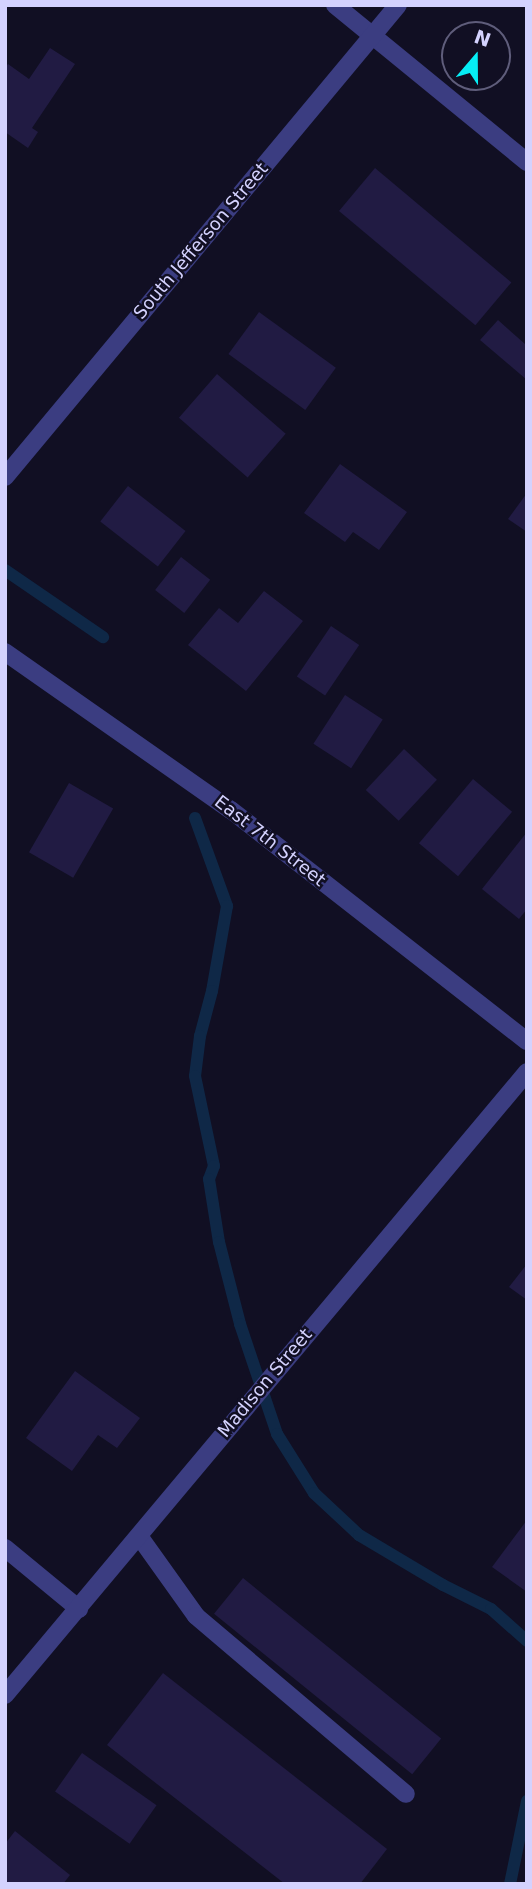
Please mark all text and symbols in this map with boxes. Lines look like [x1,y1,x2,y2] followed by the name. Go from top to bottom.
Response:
[441,21,511,91] north arrow
[471,25,494,51] text: N
[129,158,273,324] street label: South Jefferson Street
[210,791,330,891] street label: East 7th Street
[213,1324,317,1442] street label: Madison Street

